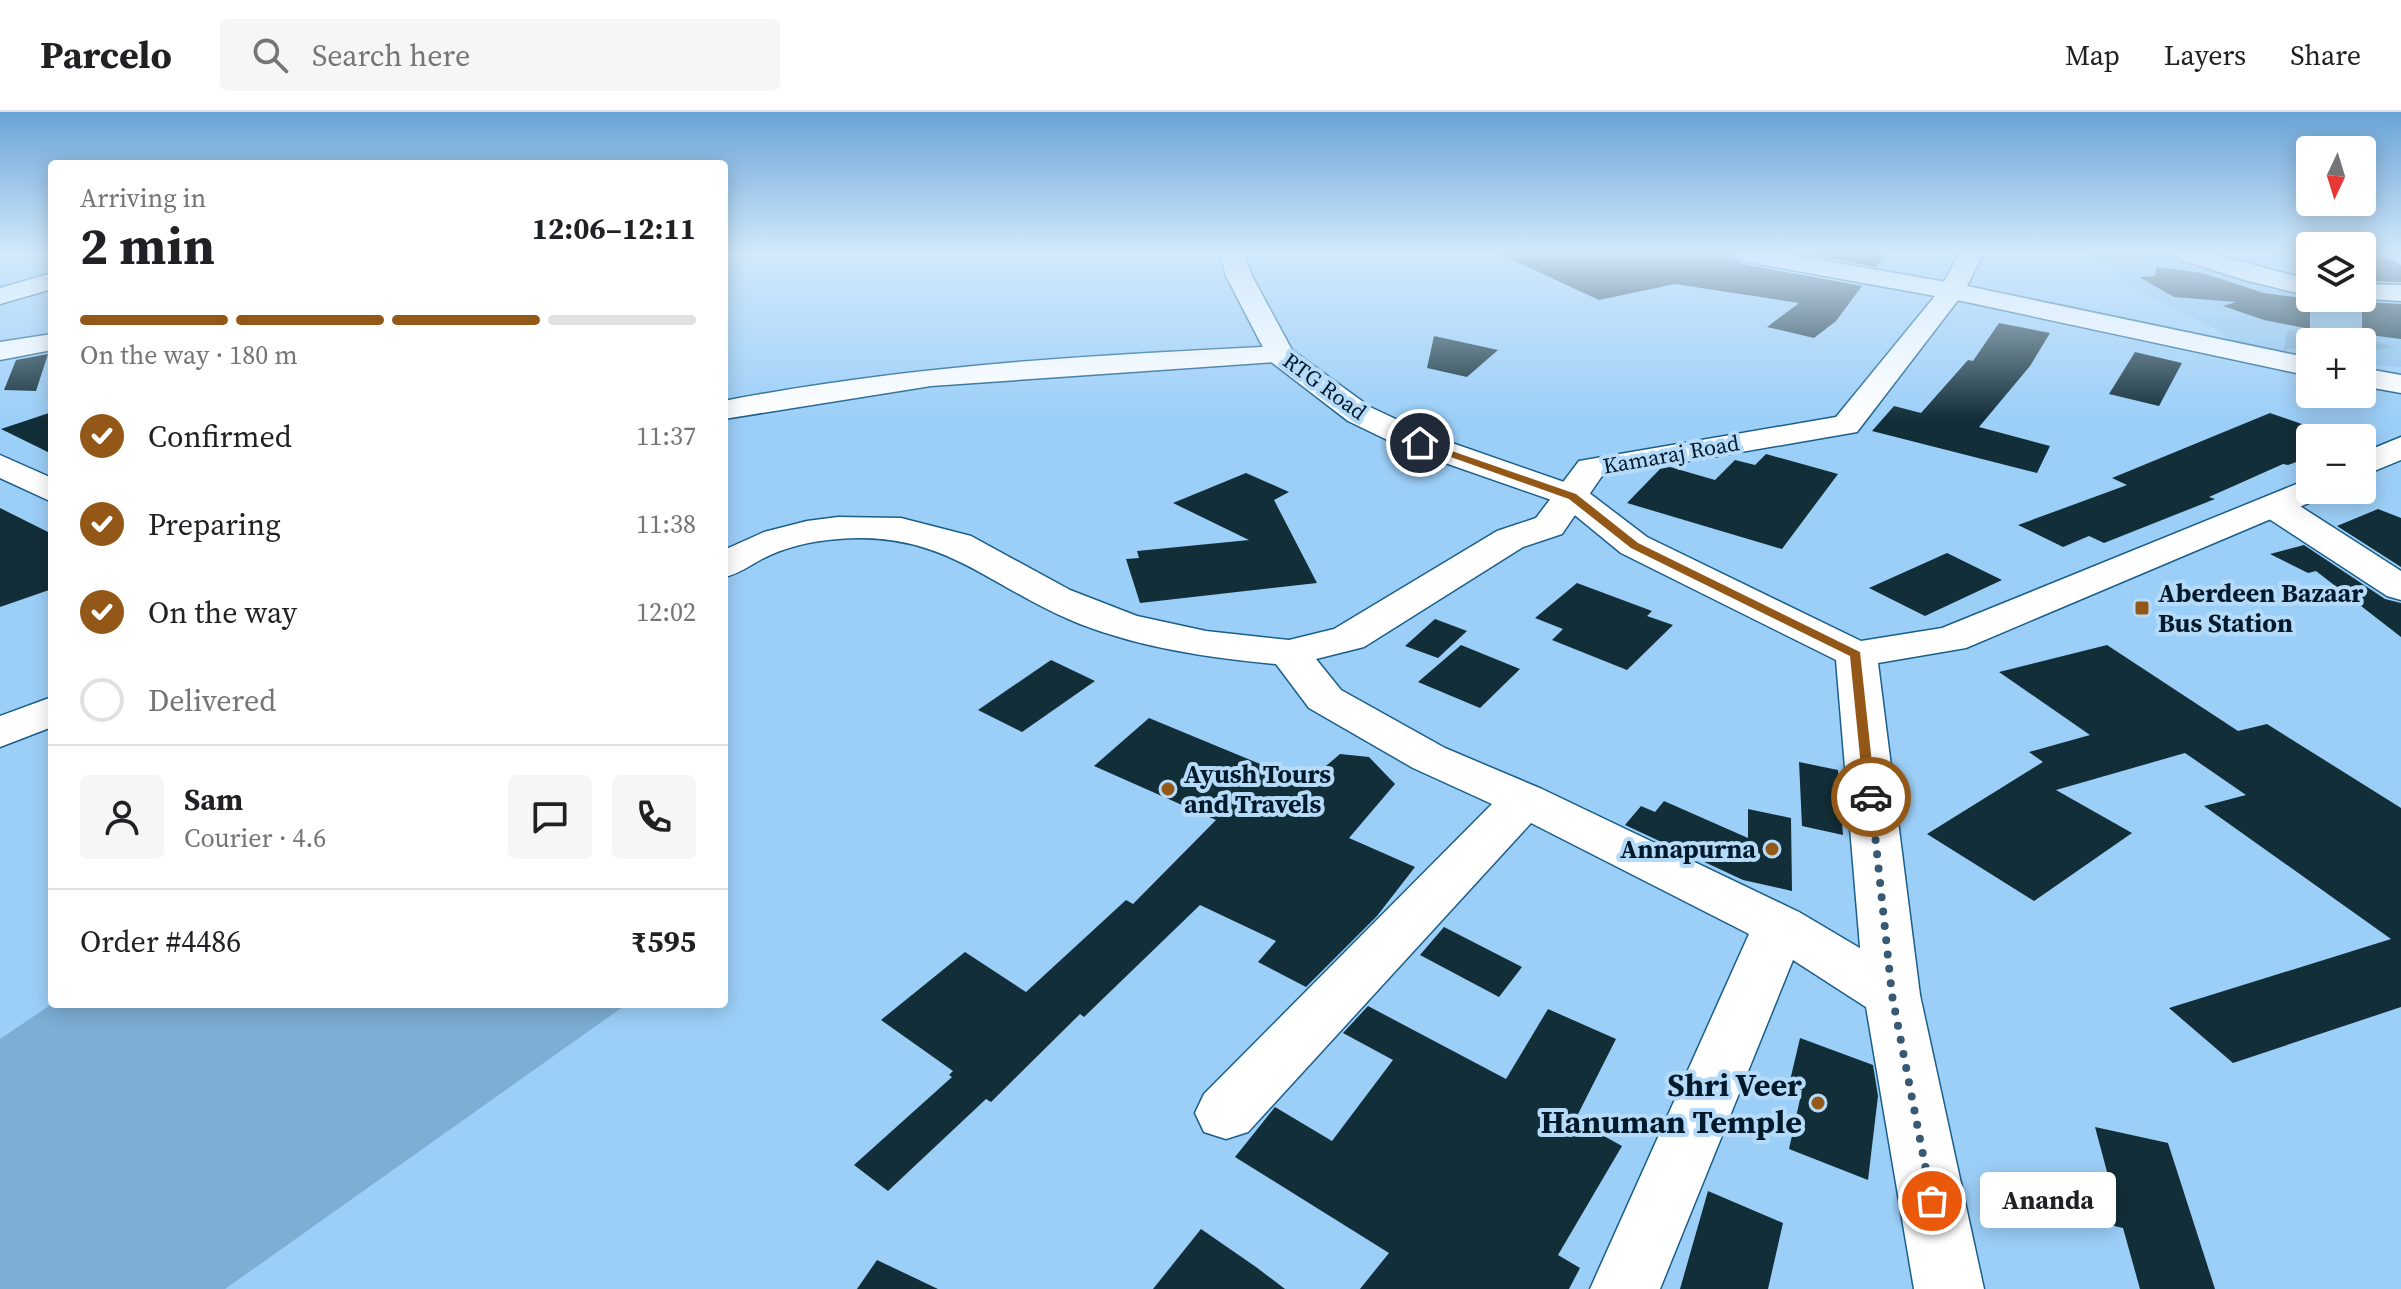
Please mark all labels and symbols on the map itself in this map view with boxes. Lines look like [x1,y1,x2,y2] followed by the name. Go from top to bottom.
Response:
[2296,136,2376,216] north arrow
[1277,345,1373,427] street label: RTG Road
[1386,409,1454,477] pin
[1601,427,1742,481] street label: Kamaraj Road
[2158,575,2364,641] place label: Aberdeen Bazaar Bus Station
[2133,599,2151,617] marker: Aberdeen Bazaar Bus Station
[1184,756,1331,822] place label: Ayush Tours and Travels
[1831,757,1911,837] courier
[1159,780,1177,798] marker: Ayush Tours and Travels
[1620,831,1756,867] place label: Annapurna
[1763,840,1781,858] marker: Annapurna
[1541,1063,1802,1144] place label: Shri Veer Hanuman Temple
[1809,1094,1827,1112] marker: Shri Veer Hanuman Temple
[1898,1167,1966,1235] pin
[1980,1173,2116,1229] callout: Ananda

